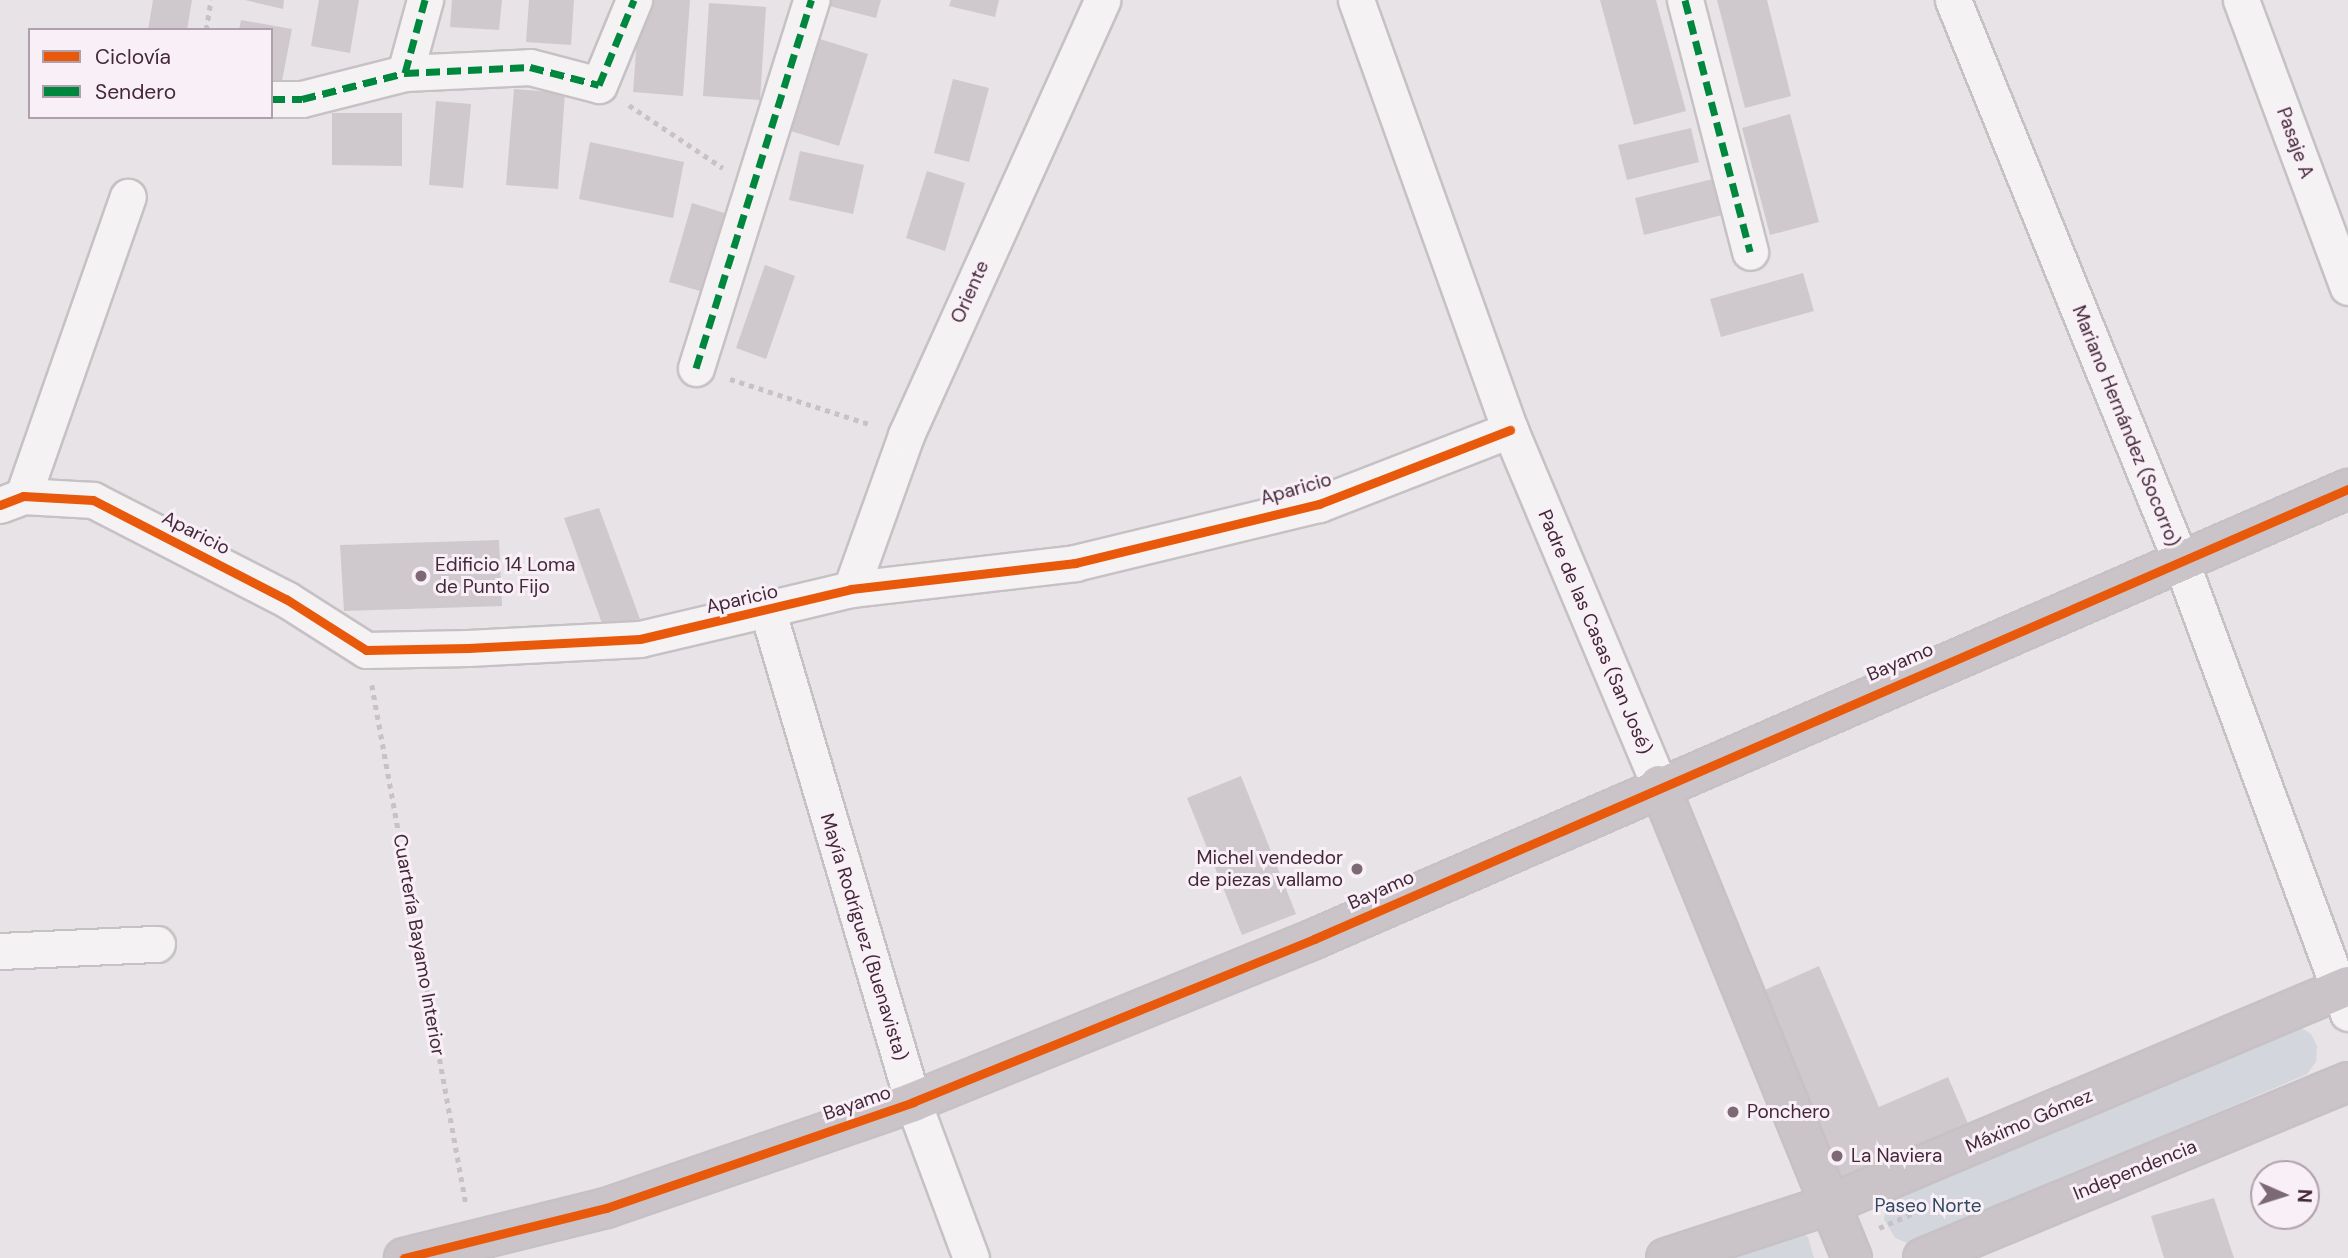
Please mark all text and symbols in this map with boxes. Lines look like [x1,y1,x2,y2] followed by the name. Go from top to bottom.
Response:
[28,28,273,119] legend
[95,43,171,71] text: Ciclovía
[95,78,176,106] text: Sendero
[2272,104,2318,182] street label: Pasaje A
[946,257,994,327] street label: Oriente
[2067,302,2185,550] street label: Mariano Hernández (Socorro)
[1258,468,1334,510] street label: Aparicio
[158,506,234,560] street label: Aparicio
[1533,506,1657,758] street label: Padre de las Casas (San José)
[435,554,575,598] place label: Edificio 14 Loma de Punto Fijo
[413,568,429,584] marker: Edificio 14 Loma de Punto Fijo
[704,580,780,618] street label: Aparicio
[1863,638,1937,686] street label: Bayamo
[816,811,912,1063] street label: Mayía Rodríguez (Buenavista)
[388,832,450,1058] street label: Cuartería Bayamo Interior
[1187,847,1343,891] place label: Michel vendedor de piezas vallamo
[1349,861,1365,877] marker: Michel vendedor de piezas vallamo
[1344,865,1418,915] street label: Bayamo
[820,1081,894,1125] street label: Bayamo
[1962,1084,2096,1158] street label: Máximo Gómez
[1747,1101,1830,1123] place label: Ponchero
[1725,1104,1741,1120] marker: Ponchero
[2070,1135,2200,1205] street label: Independencia
[1851,1145,1942,1167] place label: La Naviera
[1829,1148,1845,1164] marker: La Naviera
[2250,1160,2320,1230] north arrow
[2292,1188,2317,1204] text: N
[1875,1195,1981,1217] park label: Paseo Norte

